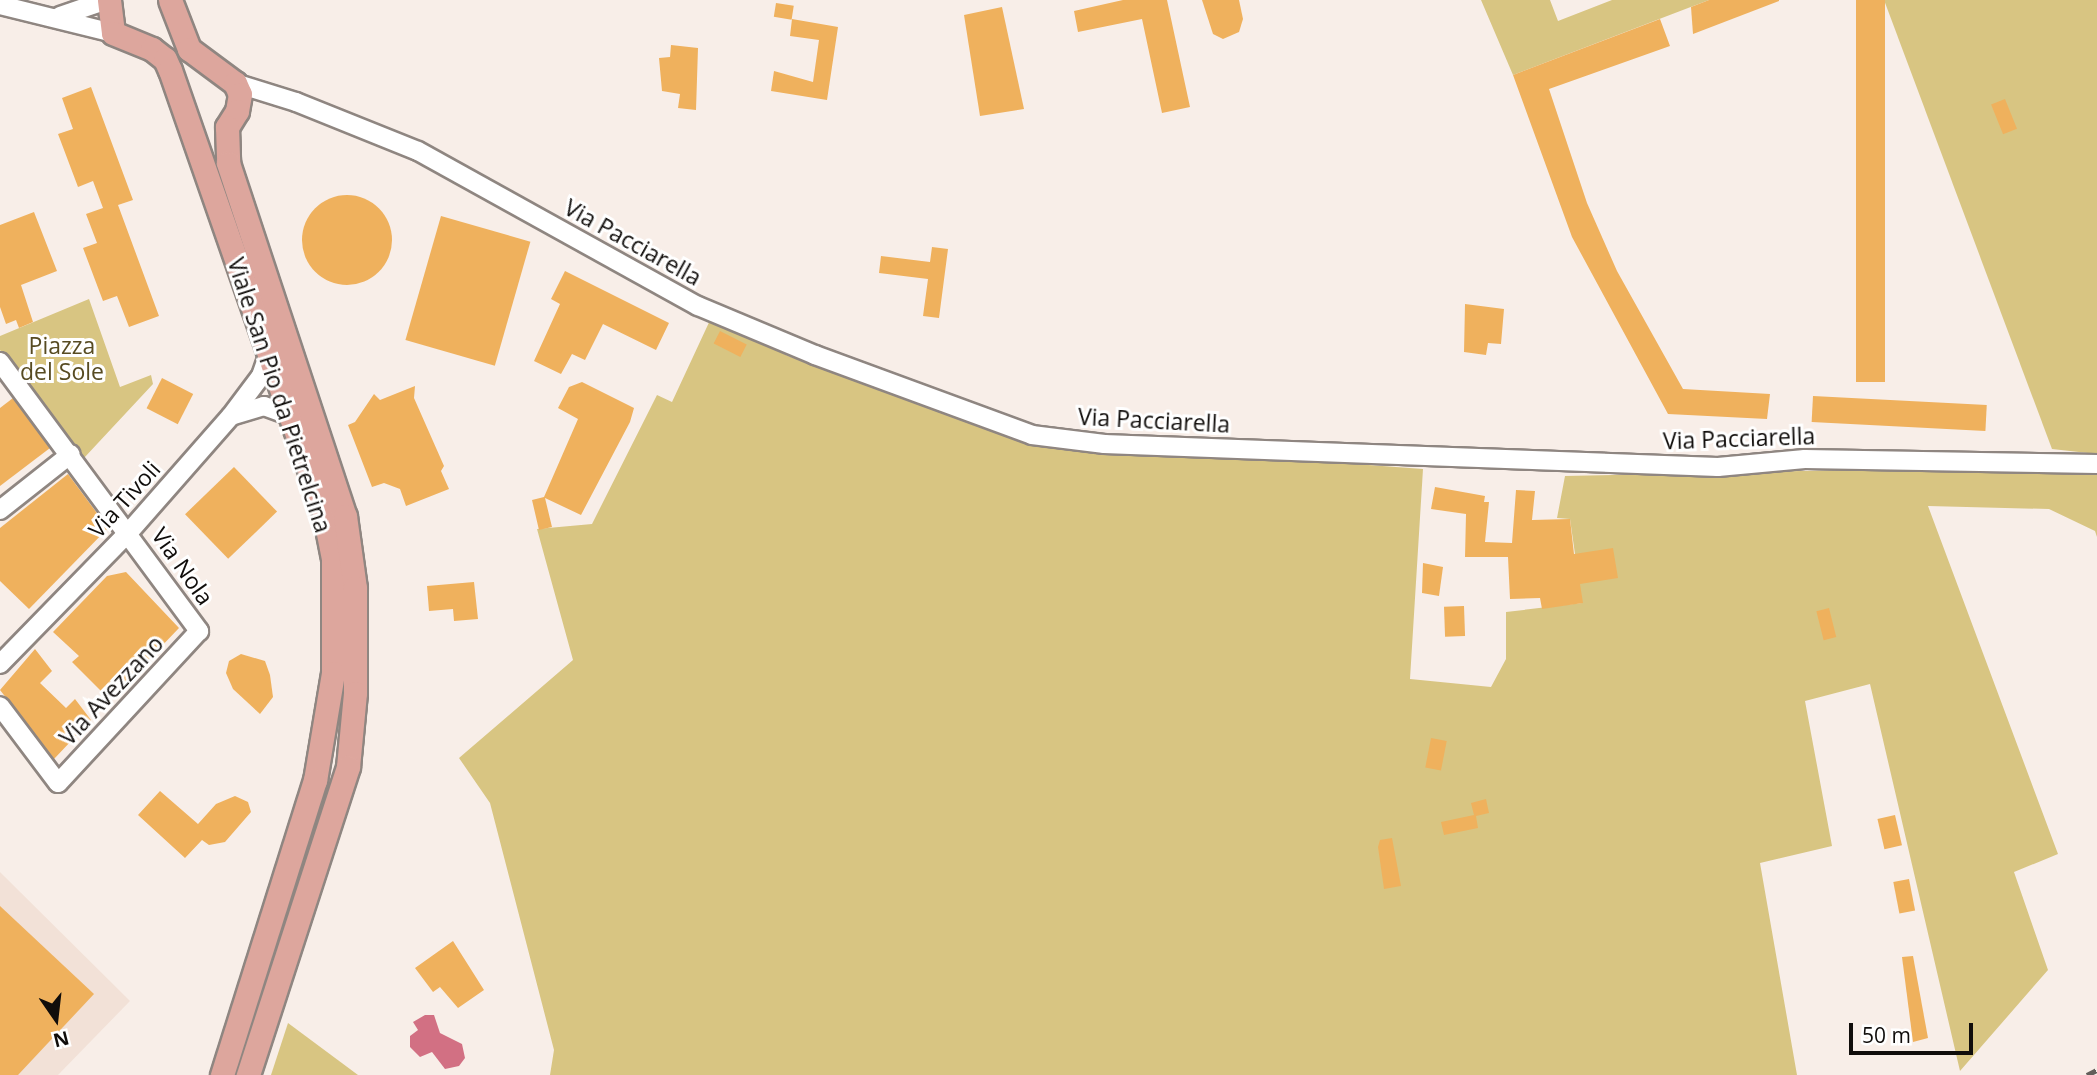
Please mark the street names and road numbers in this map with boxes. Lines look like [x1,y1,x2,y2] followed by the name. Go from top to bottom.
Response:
[560,193,706,291] street label: Via Pacciarella
[222,254,338,536] street label: Viale San Pio da Pietrelcina
[1077,402,1231,438] street label: Via Pacciarella
[1662,422,1816,454] street label: Via Pacciarella
[82,455,166,543] street label: Via Tivoli
[146,522,220,610] street label: Via Nola
[53,630,169,750] street label: Via Avezzano

